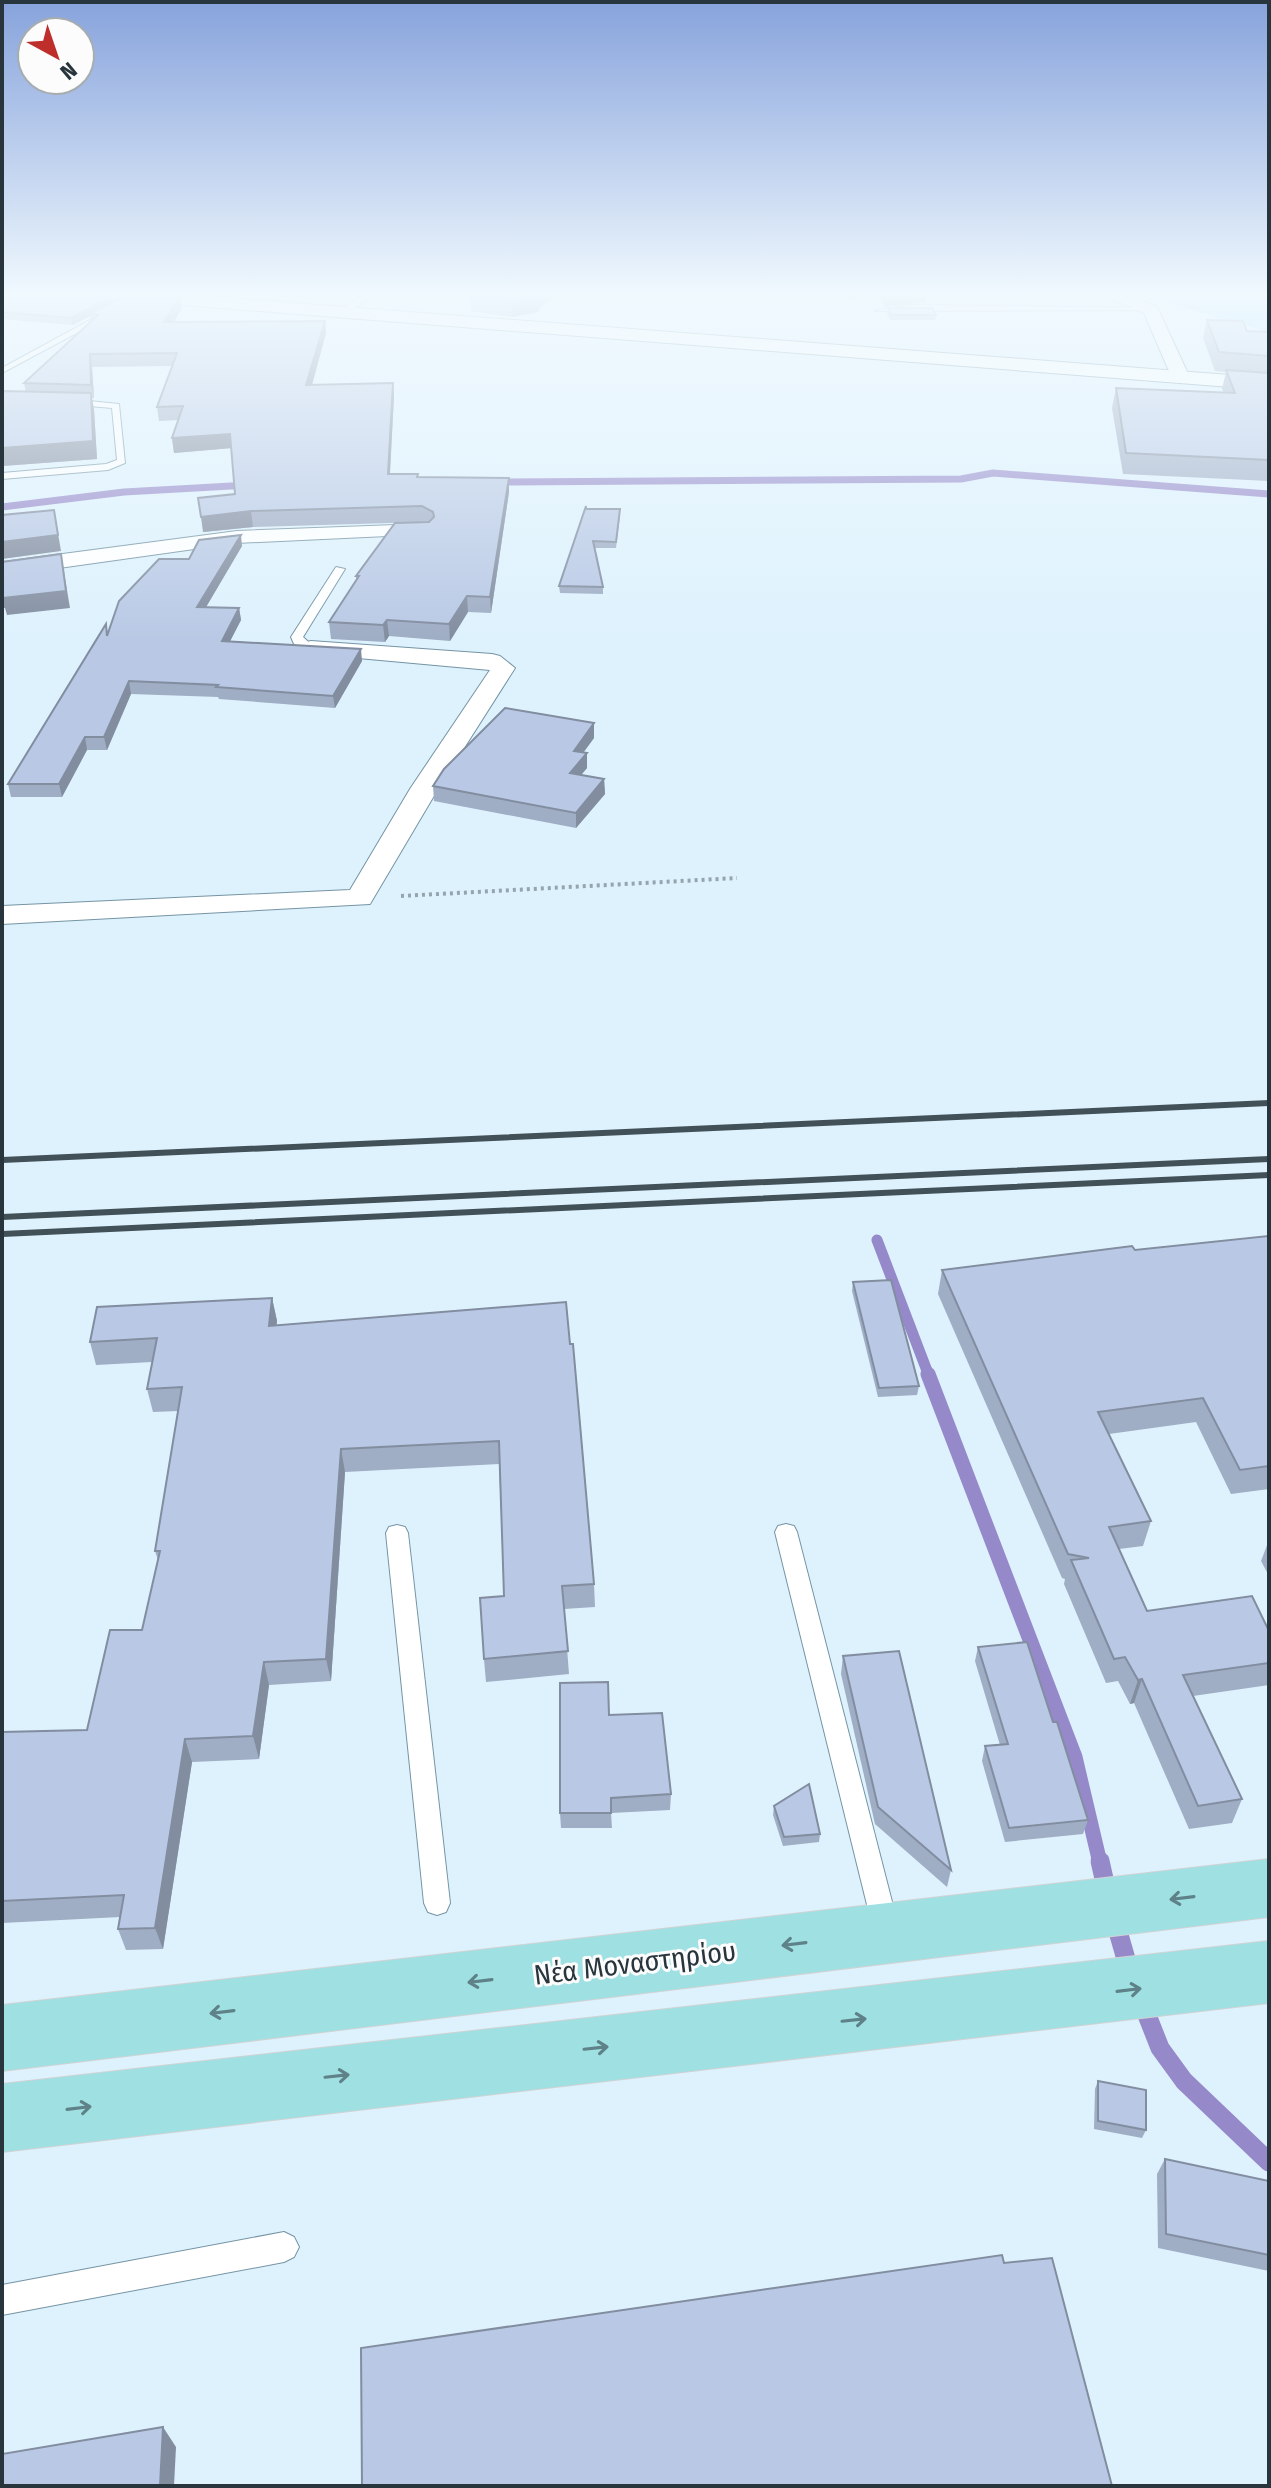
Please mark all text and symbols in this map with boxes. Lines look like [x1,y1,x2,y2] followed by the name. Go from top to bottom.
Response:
[16,16,96,96] north arrow
[55,56,82,86] text: N
[1170,1891,1196,1906] one-way arrow
[532,1934,738,1992] street label: Νέα Μοναστηρίου
[781,1936,808,1951] one-way arrow
[467,1974,494,1989] one-way arrow
[1116,1982,1141,1997] one-way arrow
[210,2005,235,2020] one-way arrow
[840,2012,867,2027] one-way arrow
[582,2041,609,2056] one-way arrow
[324,2069,350,2084] one-way arrow
[66,2100,91,2115] one-way arrow

